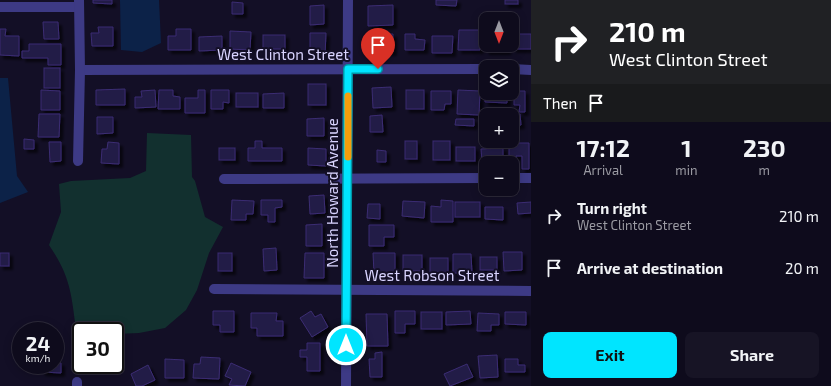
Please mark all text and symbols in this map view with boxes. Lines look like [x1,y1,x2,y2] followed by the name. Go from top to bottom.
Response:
[479,12,519,52] north arrow
[479,12,519,196] map controls
[609,14,686,48] text: 210 m
[543,16,595,68] icon: right
[361,28,395,69] pin
[367,34,389,56] icon: arrive
[217,45,349,63] street label: West Clinton Street
[609,48,768,70] text: West Clinton Street
[479,60,519,100] button: layers
[585,92,607,114] icon: arrive
[543,94,577,112] text: Then
[479,108,519,148] button: +
[323,118,341,268] street label: North Howard Avenue
[576,133,630,162] text: 17:12
[681,133,692,162] text: 1
[743,133,786,162] text: 230
[479,156,519,196] button: −
[583,162,623,178] text: Arrival
[675,162,697,178] text: min
[759,162,770,178] text: m
[577,199,647,217] text: Turn right
[543,205,565,227] icon: right
[779,207,819,225] text: 210 m
[577,217,692,233] text: West Clinton Street
[543,257,565,279] icon: arrive
[577,259,723,277] text: Arrive at destination
[785,259,819,277] text: 20 m
[365,266,500,284] street label: West Robson Street
[72,322,124,374] speed limit sign: 30
[325,324,367,366] position arrow
[26,331,50,355] text: 24
[543,332,677,378] button: Exit
[685,332,819,378] button: Share
[26,352,50,364] text: km/h

